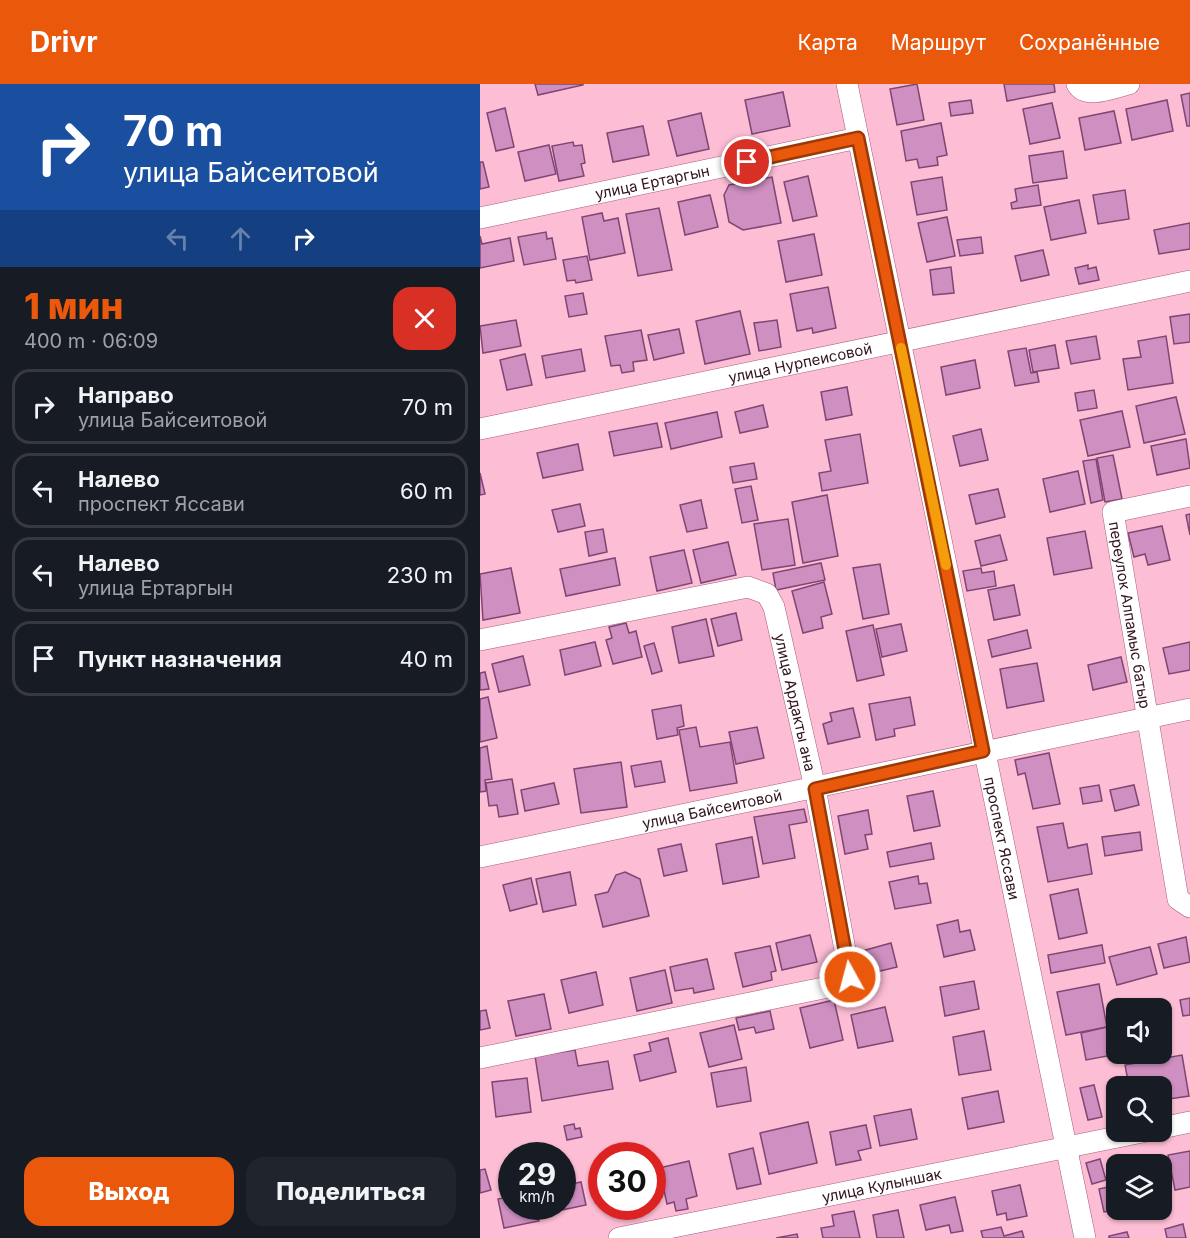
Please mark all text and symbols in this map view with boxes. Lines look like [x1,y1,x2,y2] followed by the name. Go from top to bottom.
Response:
[30,25,98,59] text: Drivr
[797,30,858,55] text: Карта
[891,30,986,55] text: Маршрут
[1019,30,1160,55] text: Сохранённые
[123,105,223,156] text: 70 m
[24,108,102,186] icon: right
[721,136,772,187] pin
[730,145,763,178] icon: arrive
[123,156,379,189] text: улица Байсеитовой
[593,160,711,203] street label: улица Ертаргын
[161,222,194,255] icon: left
[224,222,257,255] icon: ahead
[287,222,320,255] icon: right
[24,284,123,328] text: 1 мин
[393,287,456,350] button: close
[24,329,158,353] text: 400 m · 06:09
[727,338,874,386] street label: улица Нурпеисовой
[78,382,174,408] text: Направо
[27,390,60,423] icon: right
[402,394,453,420] text: 70 m
[78,408,267,432] text: улица Байсеитовой
[78,466,160,492] text: Налево
[27,474,60,507] icon: left
[400,478,453,504] text: 60 m
[78,492,245,516] text: проспект Яссави
[1105,520,1155,710] street label: переулок Алпамыс батыр
[78,550,160,576] text: Налево
[27,558,60,591] icon: left
[387,562,453,588] text: 230 m
[78,576,233,600] text: улица Ертаргын
[771,632,820,773] street label: улица Ардакты ана
[27,642,60,675] icon: arrive
[78,646,282,672] text: Пункт назначения
[399,646,453,672] text: 40 m
[981,775,1024,901] street label: проспект Яссави
[640,785,784,832] street label: улица Байсеитовой
[818,945,882,1009] position arrow
[1106,998,1172,1220] map controls
[1106,998,1172,1064] button: sound
[1106,1076,1172,1142] button: search
[588,1142,666,1220] speed limit sign: 30
[1106,1154,1172,1220] button: layers
[518,1156,556,1192] text: 29
[24,1157,234,1226] button: Выход
[246,1157,456,1226] button: Поделиться
[820,1163,943,1206] street label: улица Кулыншак
[519,1187,555,1206] text: km/h

